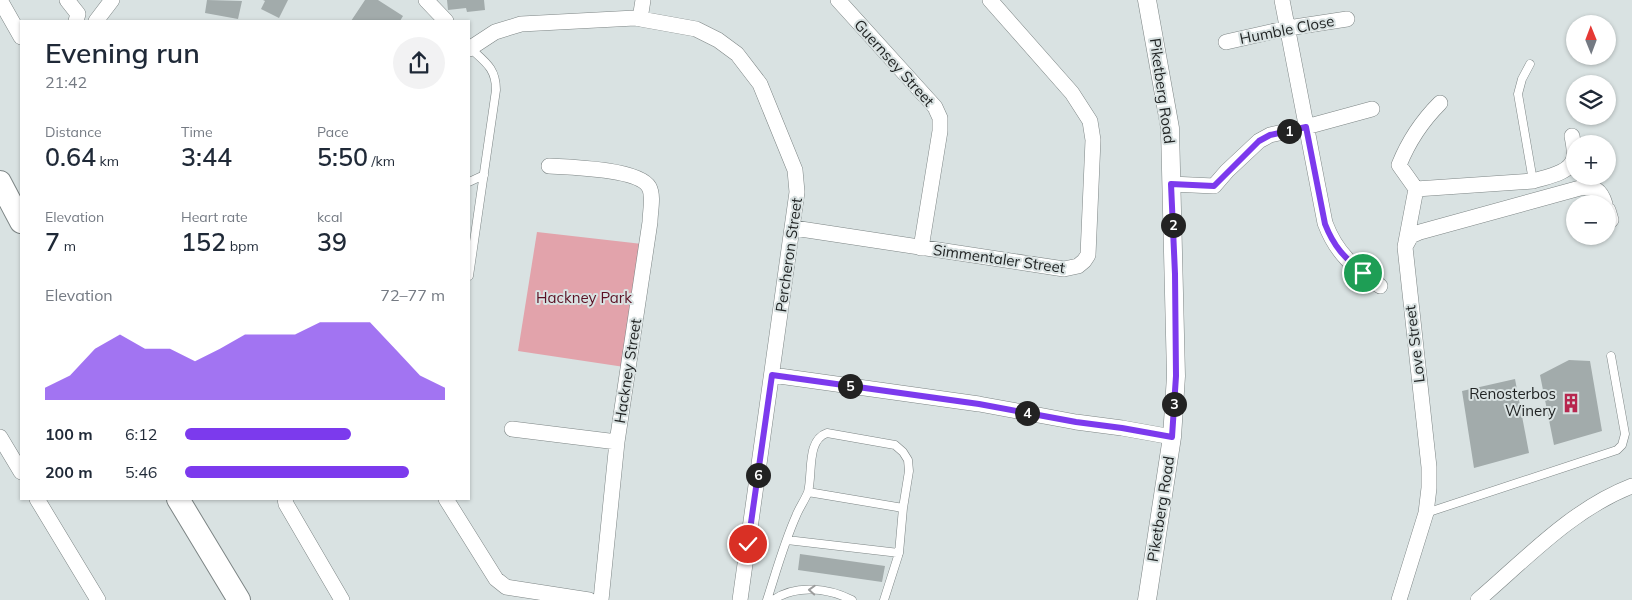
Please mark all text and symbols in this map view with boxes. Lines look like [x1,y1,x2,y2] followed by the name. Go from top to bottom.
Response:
[1238,11,1336,48] street label: Humble Close
[850,15,939,110] street label: Guernsey Street
[1566,15,1616,65] north arrow
[1566,15,1616,245] map controls
[45,35,200,70] text: Evening run
[393,37,445,89] button: share
[1146,37,1179,145] street label: Piketberg Road
[45,72,87,92] text: 21:42
[1566,75,1616,125] button: layers
[1276,118,1302,144] pin: 1
[1285,122,1294,140] text: 1
[45,123,102,141] text: Distance
[181,123,213,141] text: Time
[317,123,349,141] text: Pace
[1566,135,1616,185] button: +
[45,141,96,172] text: 0.64
[181,141,232,172] text: 3:44
[317,141,368,172] text: 5:50
[96,152,119,170] text: km
[368,152,395,170] text: /km
[1566,195,1616,245] button: −
[771,196,806,313] street label: Percheron Street
[45,208,104,226] text: Elevation
[181,208,248,226] text: Heart rate
[317,208,343,226] text: kcal
[1160,212,1186,238] pin: 2
[1169,216,1178,234] text: 2
[45,226,60,257] text: 7
[181,226,226,257] text: 152
[317,226,347,257] text: 39
[60,237,76,255] text: m
[226,237,259,255] text: bpm
[932,240,1066,277] street label: Simmentaler Street
[1342,252,1384,294] pin
[1349,259,1377,287] icon: arrive
[45,285,113,305] text: Elevation
[380,285,445,305] text: 72–77 m
[536,288,632,307] park label: Hackney Park
[1400,304,1429,384] street label: Love Street
[610,317,645,425] street label: Hackney Street
[838,374,862,398] pin: 5
[846,377,855,395] text: 5
[1469,384,1556,420] place label: Renosterbos Winery
[1162,392,1186,416] pin: 3
[1560,392,1582,414] building icon: Renosterbos Winery
[1170,395,1179,413] text: 3
[1014,400,1040,426] pin: 4
[1023,404,1032,422] text: 4
[45,424,93,444] text: 100 m
[125,424,157,444] text: 6:12
[1143,455,1178,563] street label: Piketberg Road
[45,462,93,482] text: 200 m
[125,462,157,482] text: 5:46
[746,462,770,488] pin: 6
[754,466,763,484] text: 6
[727,523,769,565] pin
[734,530,762,558] icon: check
[808,585,816,595] one-way arrow

